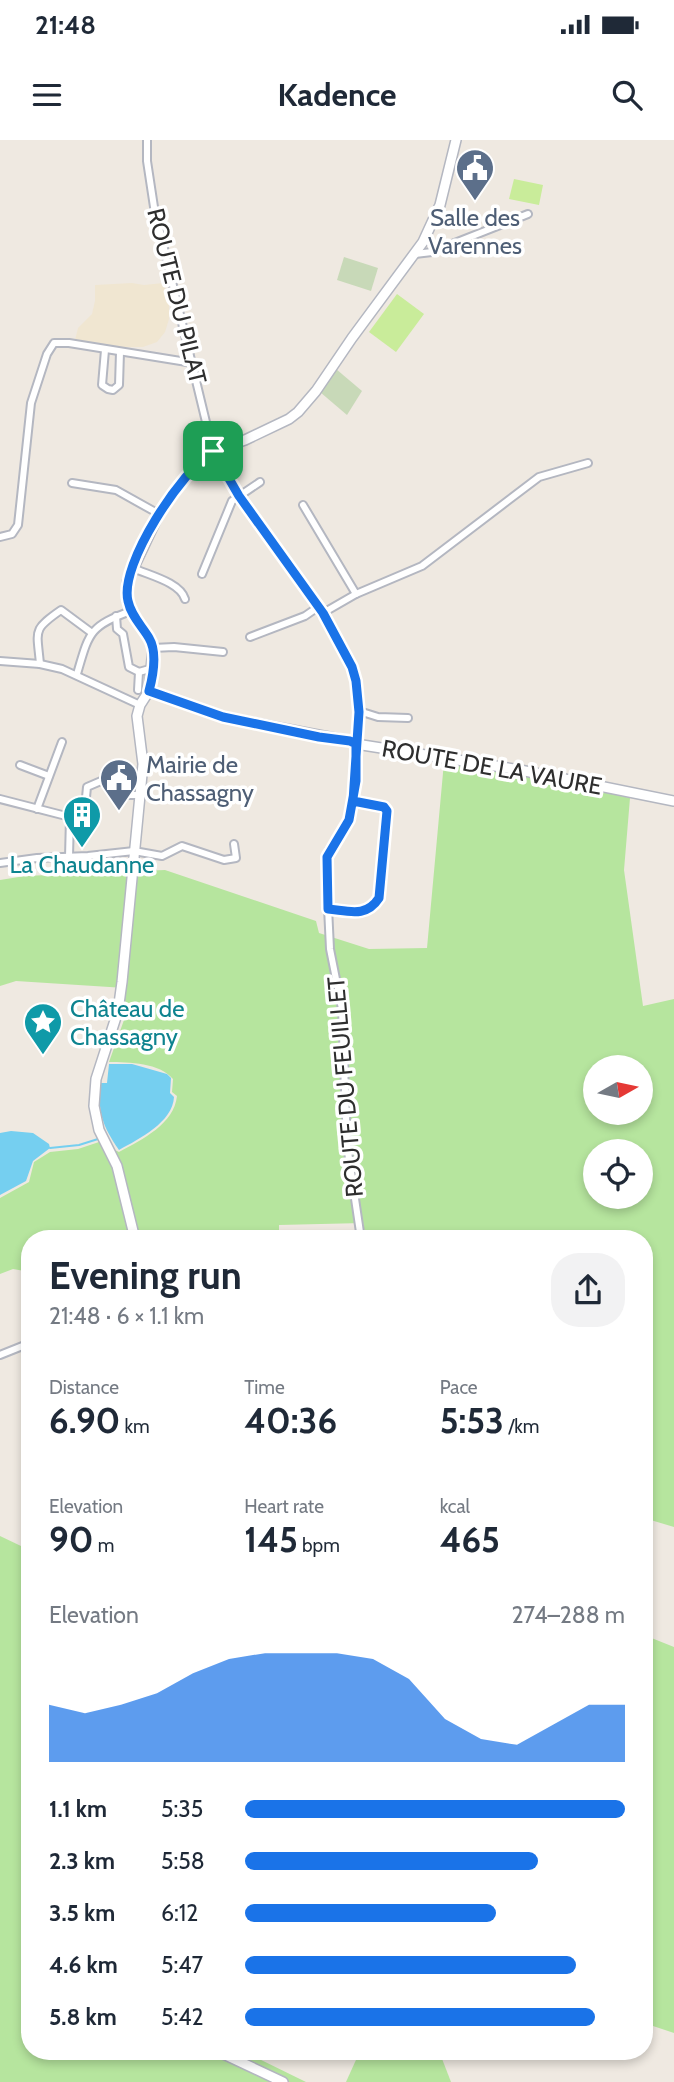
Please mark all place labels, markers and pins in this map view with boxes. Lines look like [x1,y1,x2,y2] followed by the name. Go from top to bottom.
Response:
[454,147,496,202] public building icon: Salle des Varennes
[428,203,522,260] place label: Salle des Varennes
[183,421,243,481] pin
[146,750,254,807] place label: Mairie de Chassagny
[98,757,140,812] public building icon: Mairie de Chassagny
[61,794,103,849] building icon: La Chaudanne
[10,850,154,879] place label: La Chaudanne
[70,994,184,1051] place label: Château de Chassagny
[22,1001,64,1056] place icon: Château de Chassagny

